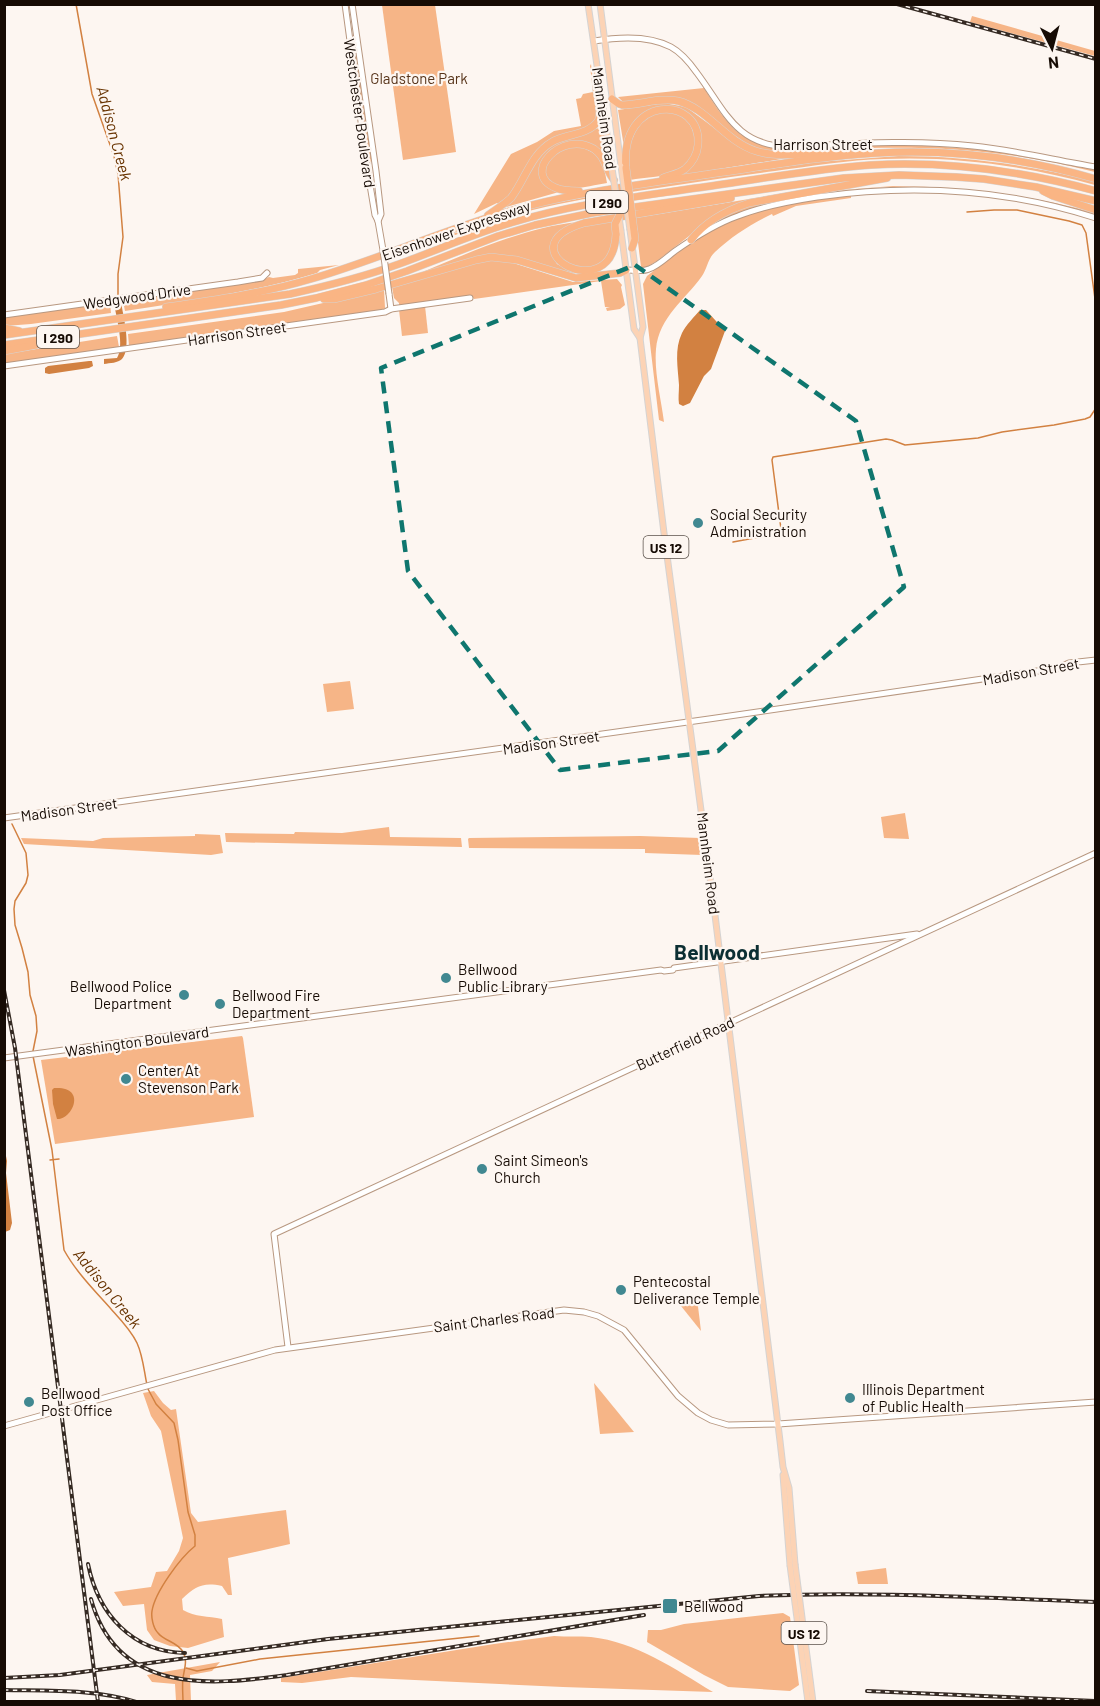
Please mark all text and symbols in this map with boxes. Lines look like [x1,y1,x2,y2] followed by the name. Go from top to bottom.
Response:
[1022,18,1082,78] north arrow
[341,37,379,189] street label: Westchester Boulevard
[1047,53,1060,73] text: N
[589,66,621,170] street label: Mannheim Road
[370,69,468,87] park label: Gladstone Park
[93,84,137,182] water label: Addison Creek
[773,135,873,153] street label: Harrison Street
[586,191,628,213] road number: I 290
[379,196,533,264] street label: Eisenhower Expressway
[82,280,192,312] street label: Wedgwood Drive
[186,317,288,349] street label: Harrison Street
[37,326,79,348] road number: I 290
[710,505,807,540] place label: Social Security Administration
[691,516,705,530] marker: Social Security Administration
[644,536,688,558] road number: US 12
[981,654,1081,688] street label: Madison Street
[501,726,601,758] street label: Madison Street
[19,793,119,825] street label: Madison Street
[694,811,724,915] street label: Mannheim Road
[674,939,760,964] district label: Bellwood
[458,960,548,995] place label: Bellwood Public Library
[439,971,453,985] marker: Bellwood Public Library
[70,977,172,1012] place label: Bellwood Police Department
[232,986,320,1021] place label: Bellwood Fire Department
[177,988,191,1002] marker: Bellwood Police Department
[213,997,227,1011] marker: Bellwood Fire Department
[633,1012,737,1074] street label: Butterfield Road
[64,1022,210,1060] street label: Washington Boulevard
[138,1061,239,1096] place label: Center At Stevenson Park
[119,1072,133,1086] marker: Center At Stevenson Park
[494,1151,588,1186] place label: Saint Simeon's Church
[475,1162,489,1176] marker: Saint Simeon's Church
[70,1244,146,1332] water label: Addison Creek
[633,1272,760,1307] place label: Pentecostal Deliverance Temple
[614,1283,628,1297] marker: Pentecostal Deliverance Temple
[432,1303,556,1335] street label: Saint Charles Road
[862,1380,985,1415] place label: Illinois Department of Public Health
[41,1384,113,1419] place label: Bellwood Post Office
[843,1391,857,1405] marker: Illinois Department of Public Health
[22,1395,36,1409] marker: Bellwood Post Office
[661,1597,679,1615] marker: Bellwood
[684,1597,743,1615] place label: Bellwood
[782,1622,826,1644] road number: US 12

